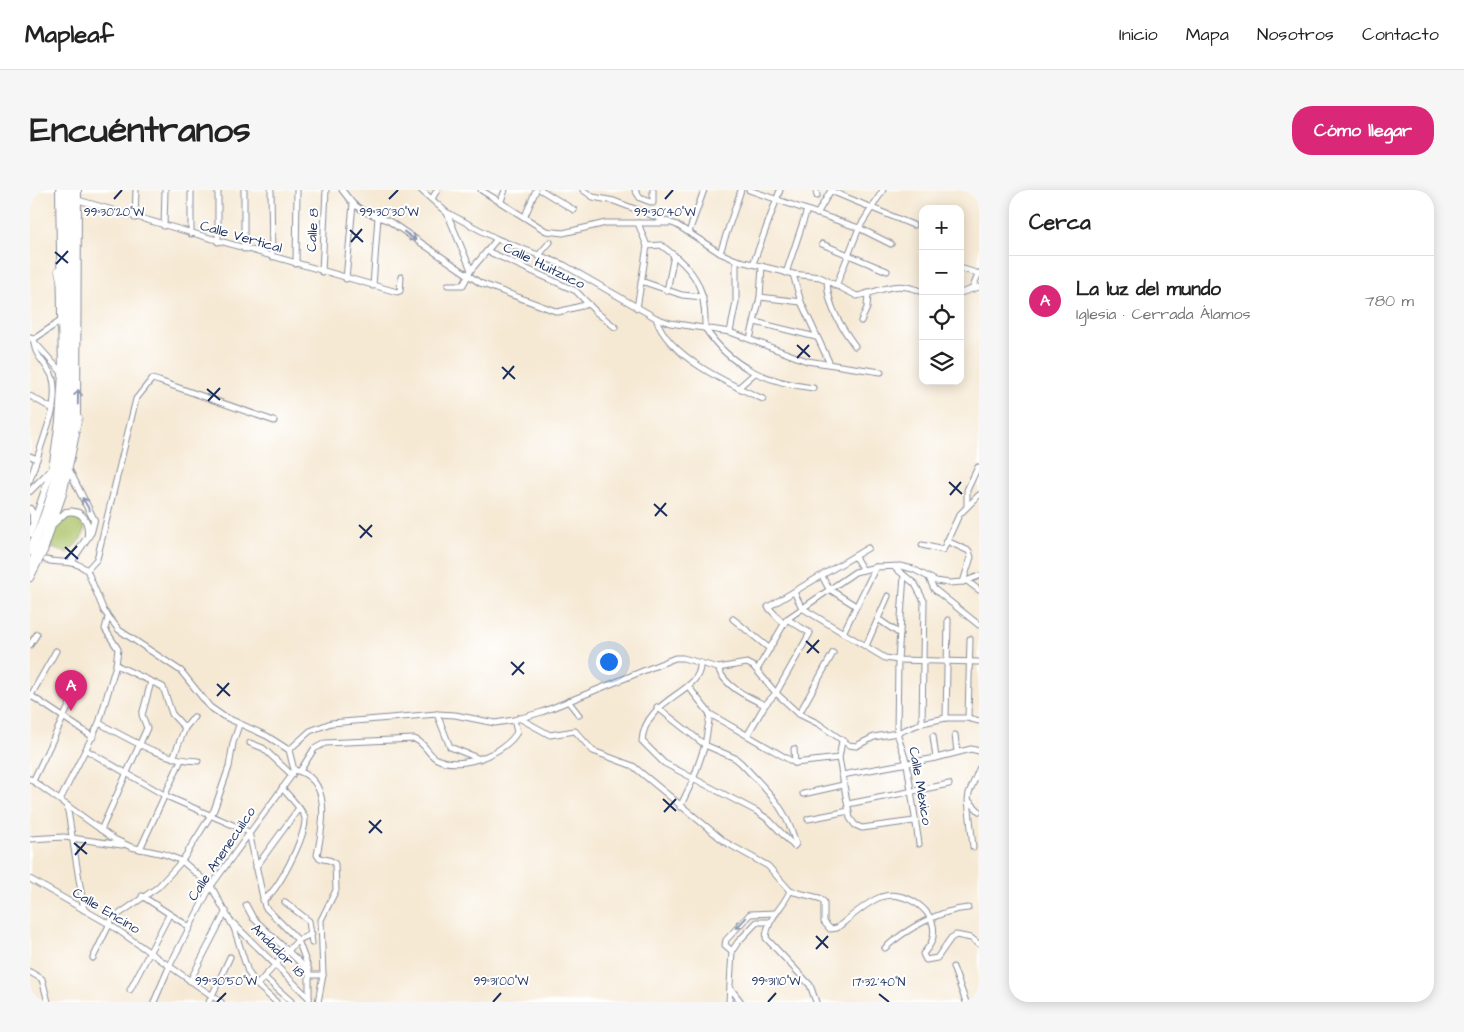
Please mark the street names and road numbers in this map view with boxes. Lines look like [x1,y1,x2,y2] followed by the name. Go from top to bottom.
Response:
[302,208,324,252] street label: Calle 8
[198,216,284,258] street label: Calle Vertical
[500,238,588,294] street label: Calle Huitzuco
[903,745,937,827] street label: Calle México
[183,803,261,905] street label: Calle Anenecuilco
[68,883,144,939] street label: Calle Encino
[246,919,310,983] street label: Andador 18

